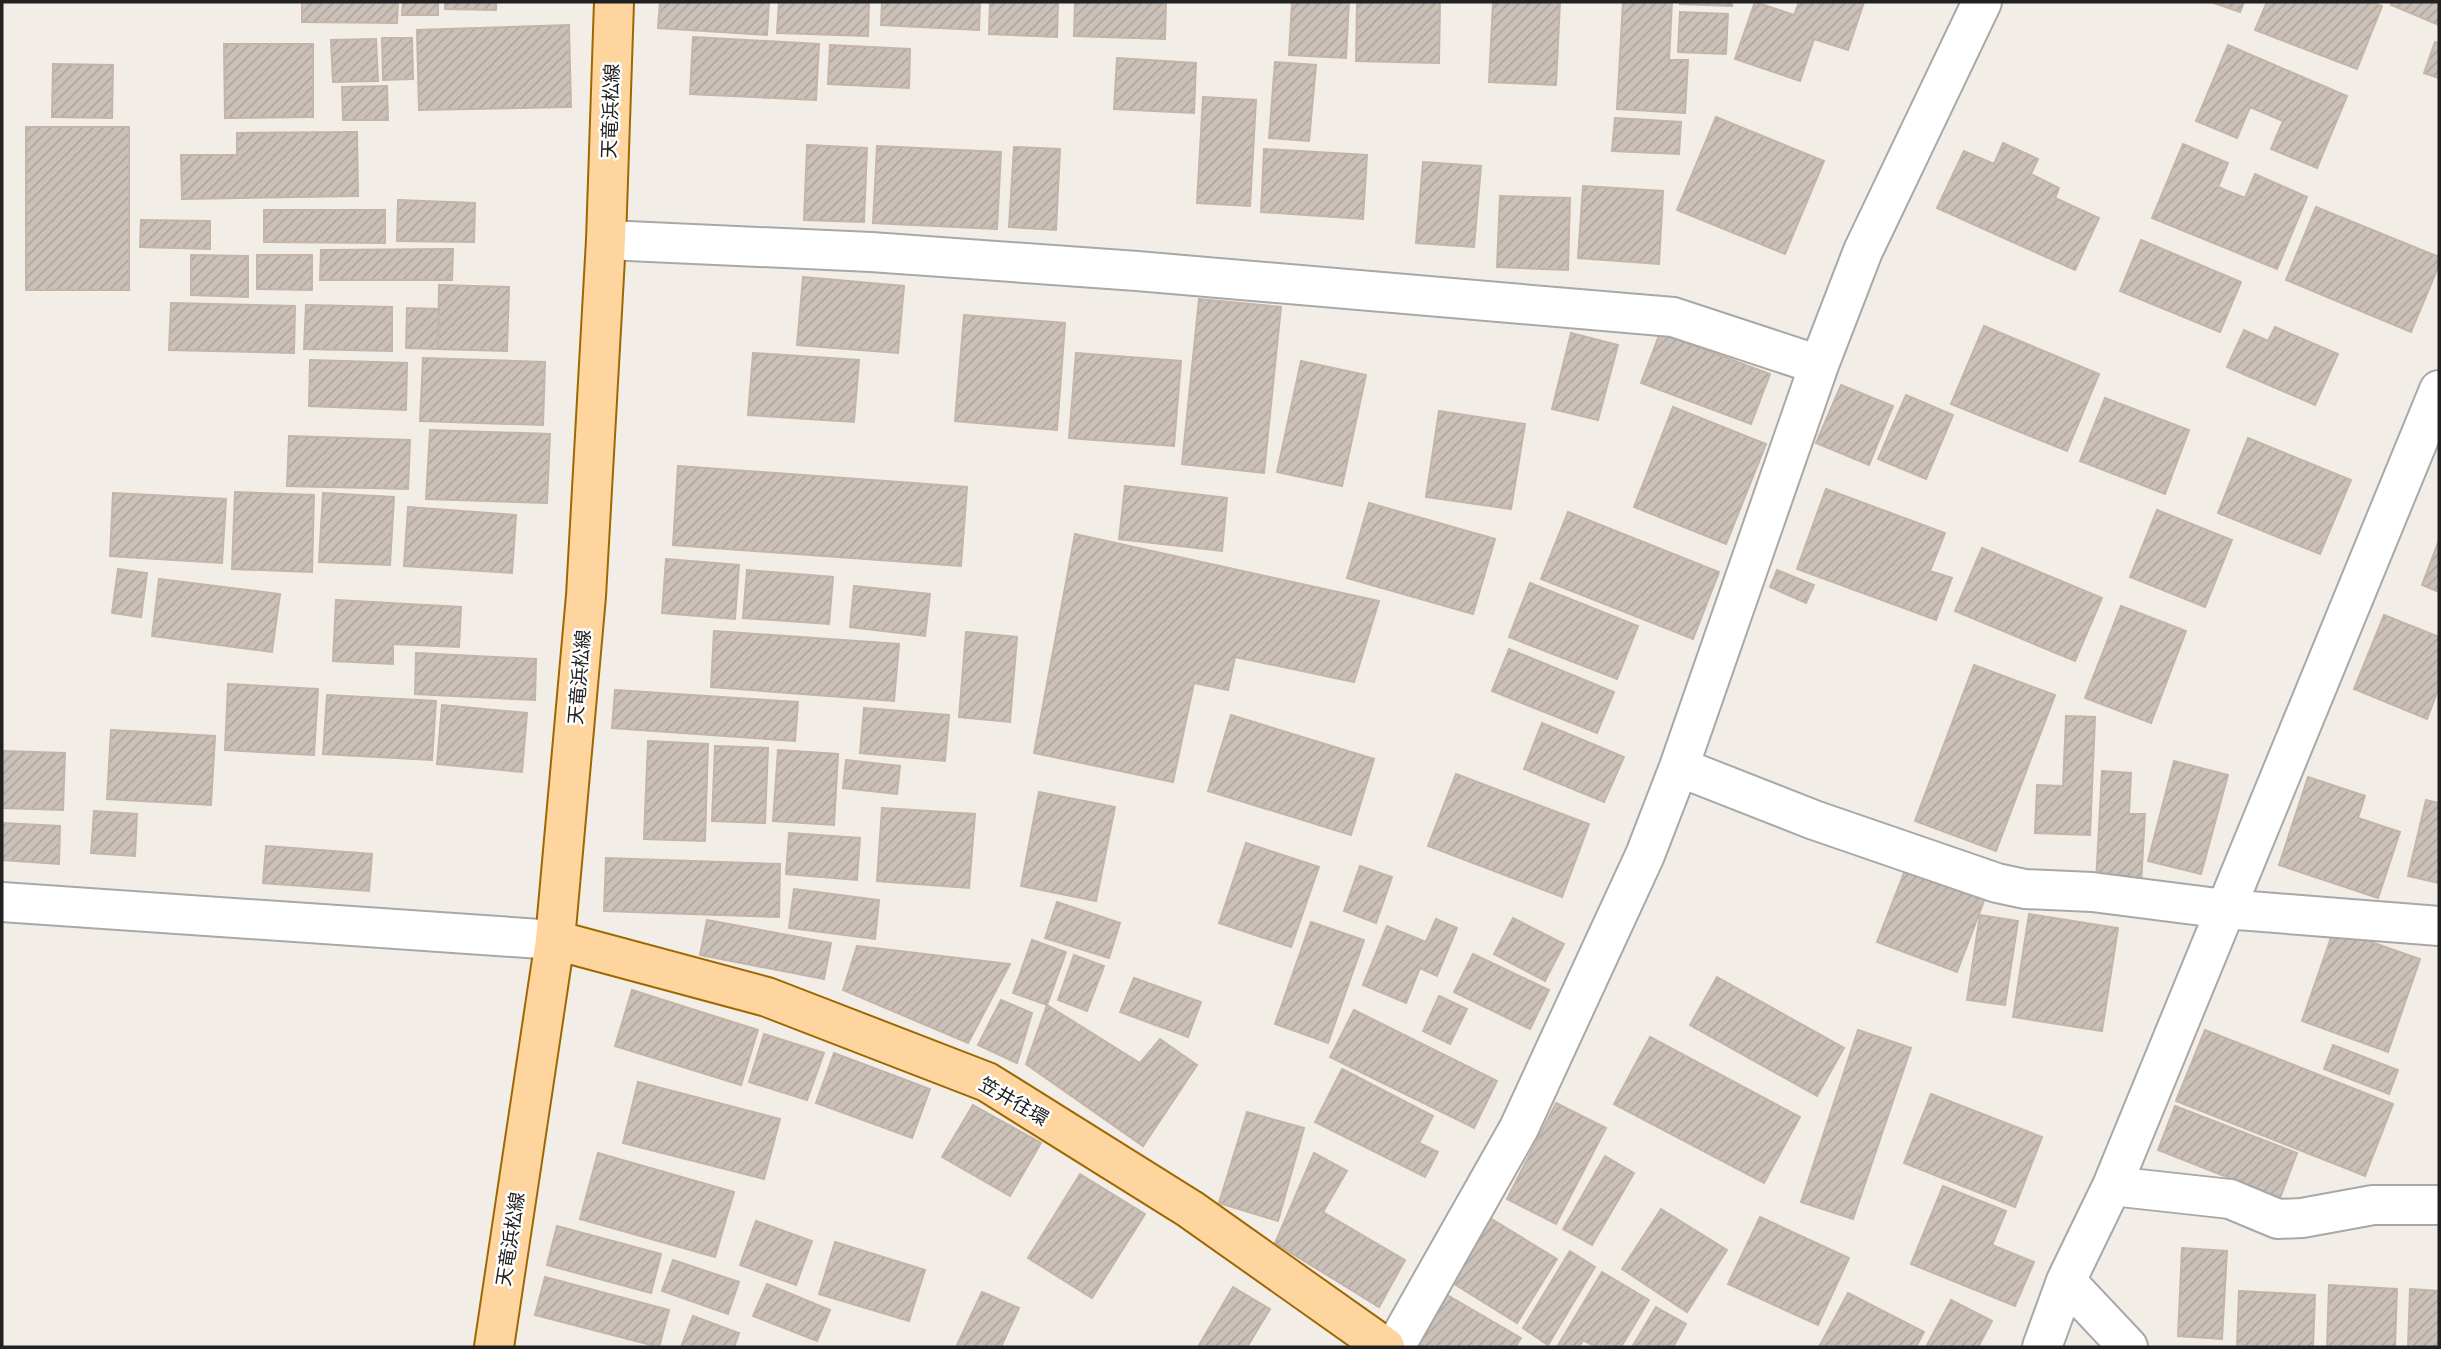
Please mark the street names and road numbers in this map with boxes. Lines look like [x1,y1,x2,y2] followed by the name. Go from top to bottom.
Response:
[597,63,623,159] street label: 天竜浜松線
[564,629,594,725] street label: 天竜浜松線
[976,1072,1052,1130] street label: 笠井往環
[492,1190,528,1288] street label: 天竜浜松線

